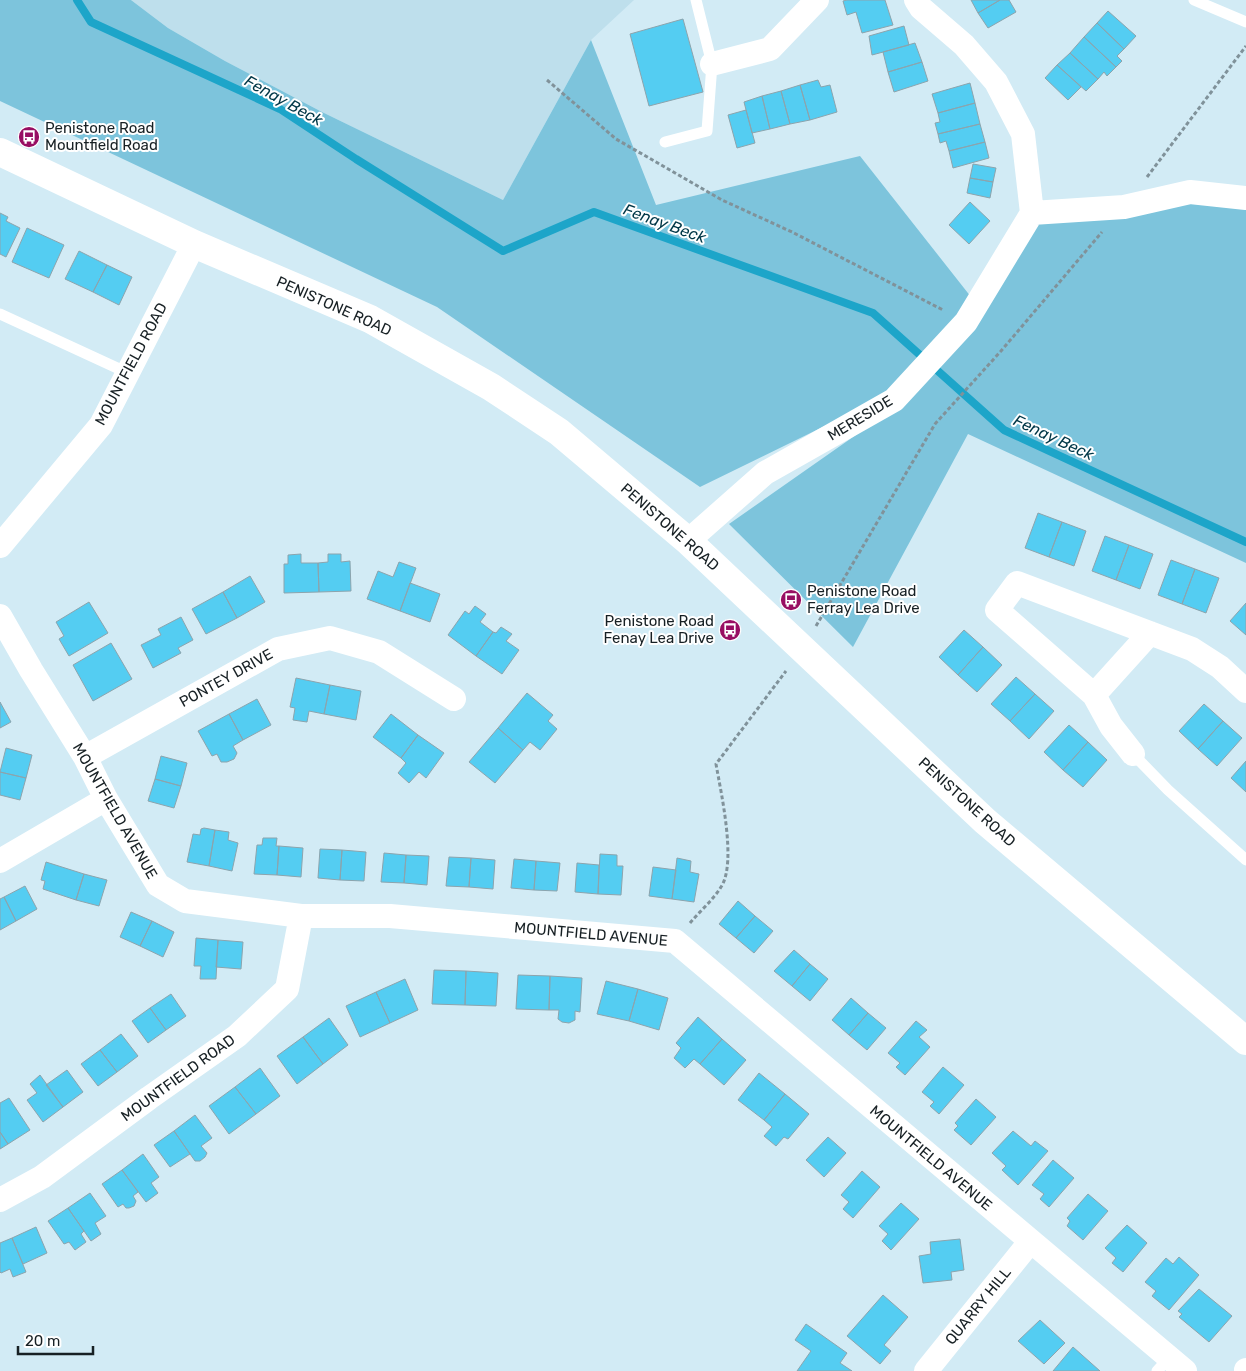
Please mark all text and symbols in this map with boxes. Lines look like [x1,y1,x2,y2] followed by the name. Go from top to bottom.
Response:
[241,71,327,130] water label: Fenay Beck
[45,119,158,154] place label: Penistone Road Mountfield Road
[17,125,41,149] bus stop icon: Penistone Road Mountfield Road
[621,200,709,247] water label: Fenay Beck
[274,272,394,340] street label: PENISTONE ROAD
[91,300,171,428] street label: MOUNTFIELD ROAD
[824,392,896,444] street label: MERESIDE
[1011,411,1098,465] water label: Fenay Beck
[617,479,723,575] street label: PENISTONE ROAD
[807,582,920,617] place label: Penistone Road Ferray Lea Drive
[779,588,803,612] bus stop icon: Penistone Road Ferray Lea Drive
[604,612,714,647] place label: Penistone Road Fenay Lea Drive
[718,618,742,642] bus stop icon: Penistone Road Fenay Lea Drive
[176,645,276,711] street label: PONTEY DRIVE
[69,740,161,882] street label: MOUNTFIELD AVENUE
[915,754,1019,850] street label: PENISTONE ROAD
[514,918,668,950] street label: MOUNTFIELD AVENUE
[118,1031,238,1125] street label: MOUNTFIELD ROAD
[866,1102,996,1214] street label: MOUNTFIELD AVENUE
[941,1263,1015,1348] street label: QUARRY HILL
[18,1324,92,1356] scale bar
[25,1332,60,1350] text: 20 m

